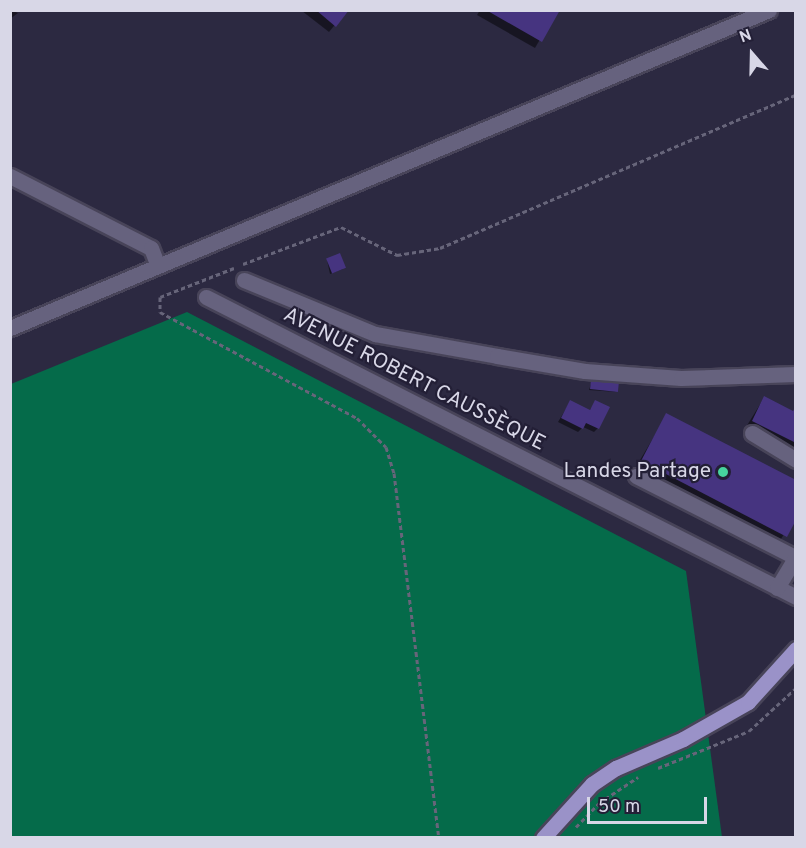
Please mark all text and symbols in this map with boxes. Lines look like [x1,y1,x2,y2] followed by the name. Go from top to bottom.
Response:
[722,24,782,84] north arrow
[737,26,755,48] text: N
[278,303,550,457] street label: AVENUE ROBERT CAUSSÈQUE
[563,459,711,485] place label: Landes Partage
[716,465,730,479] marker: Landes Partage
[590,785,710,823] scale bar
[598,796,640,819] text: 50 m

